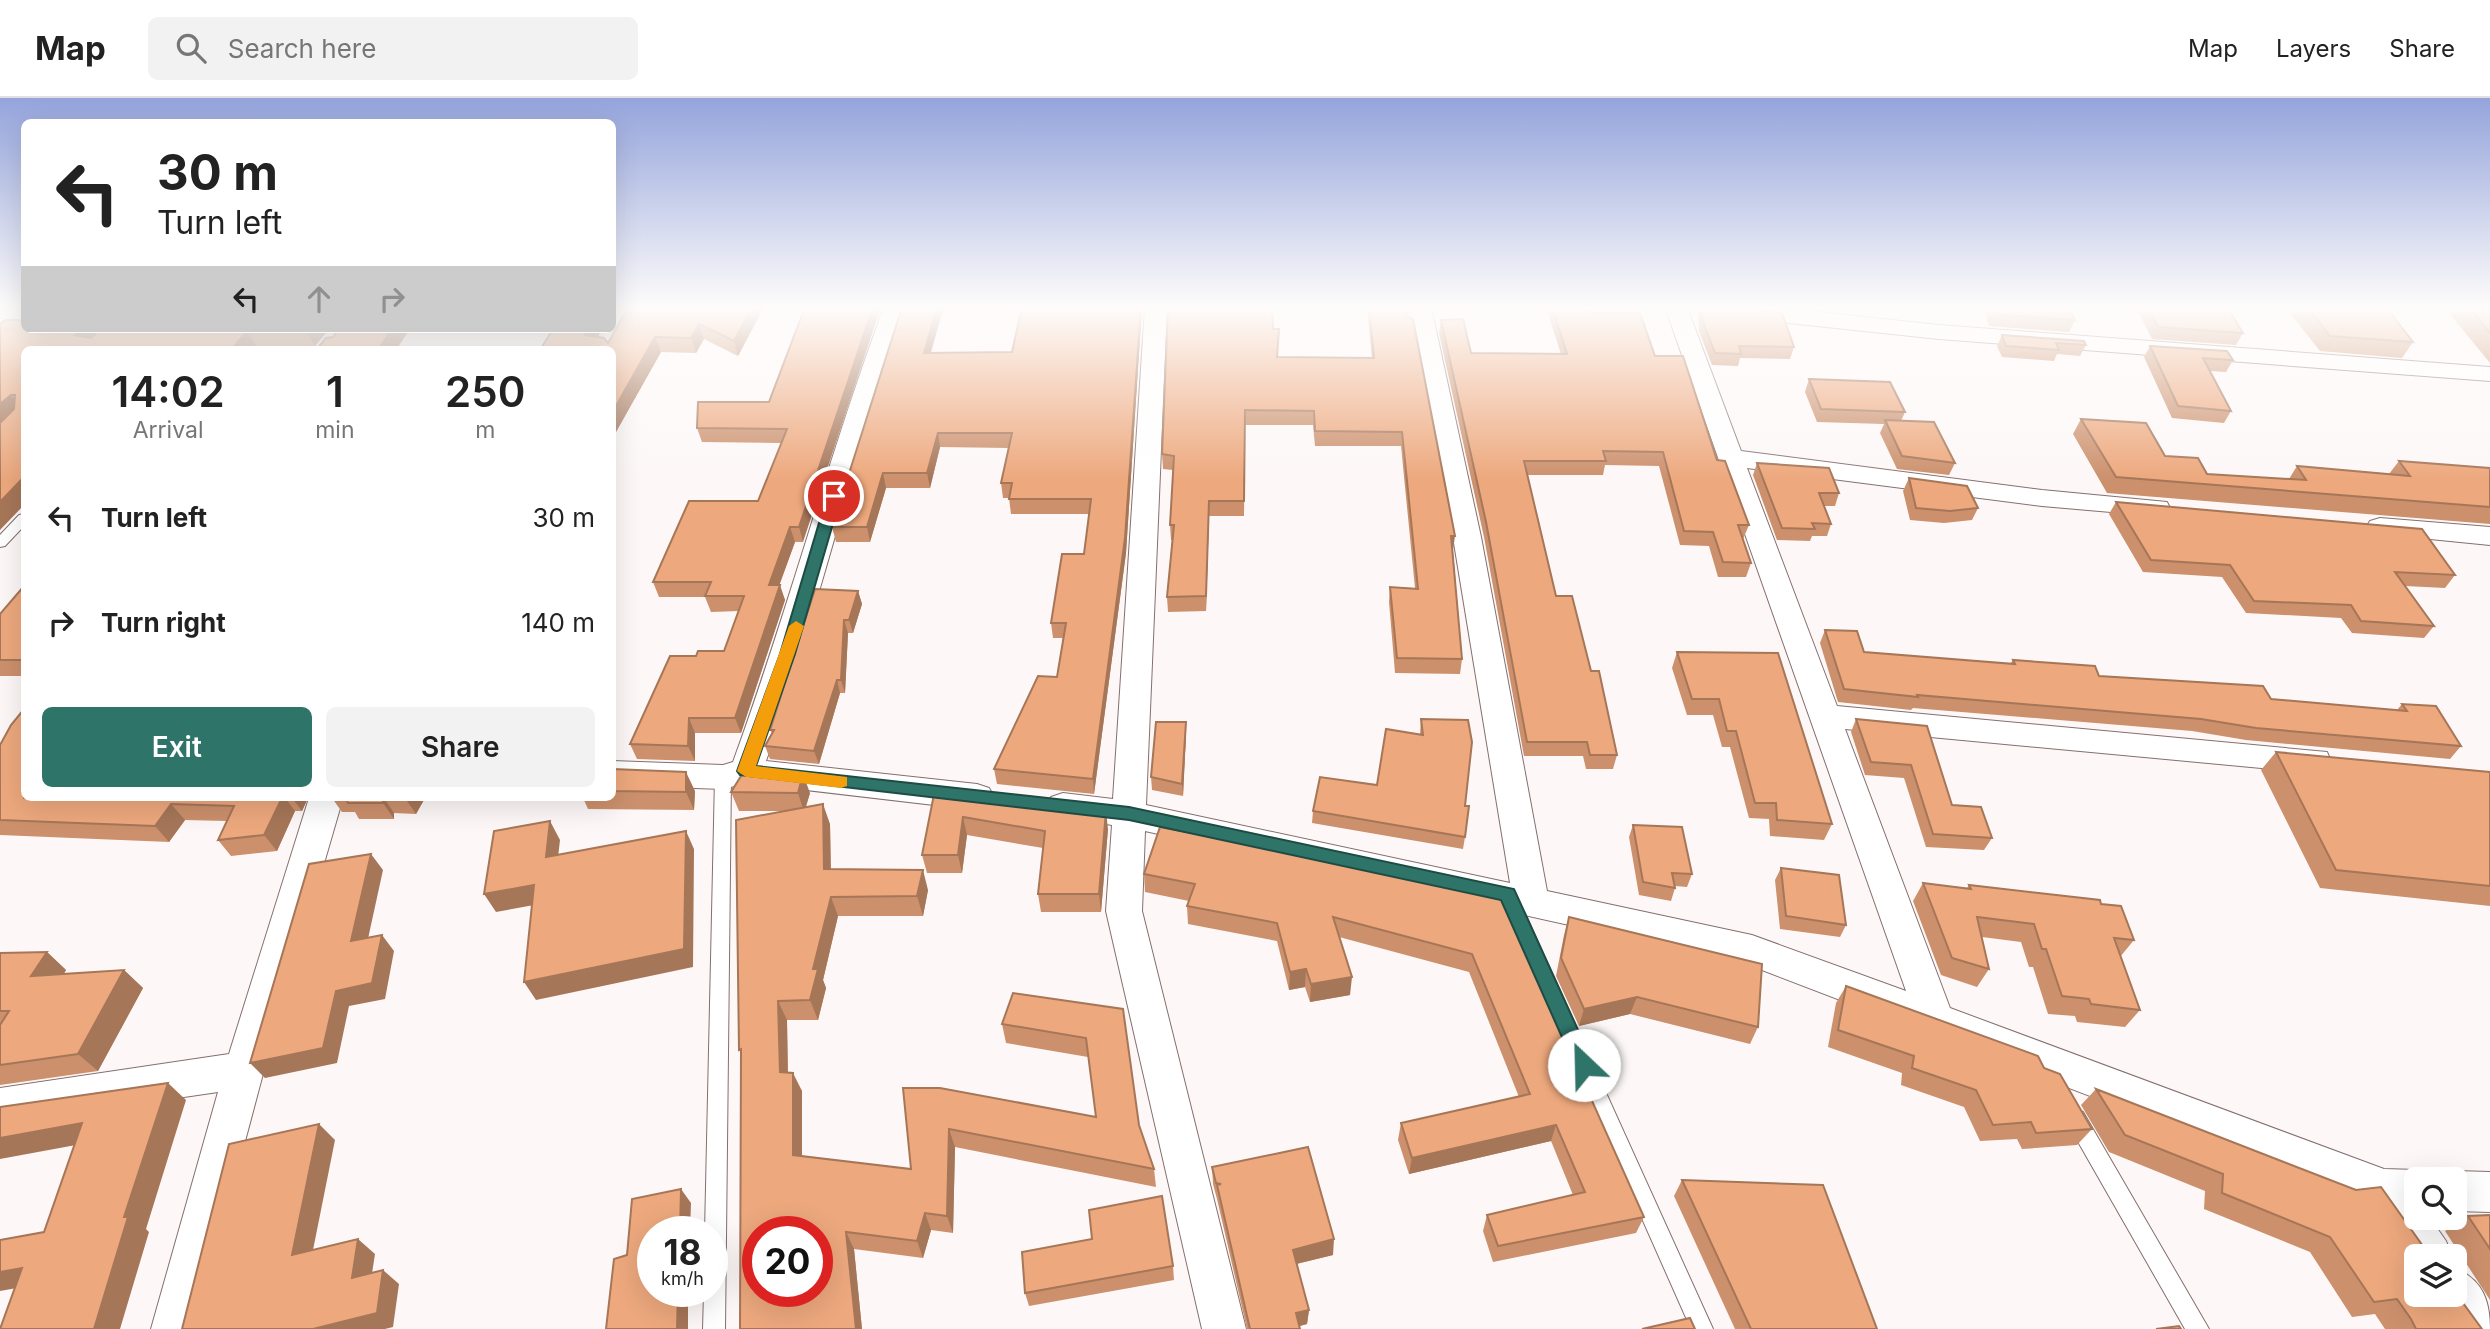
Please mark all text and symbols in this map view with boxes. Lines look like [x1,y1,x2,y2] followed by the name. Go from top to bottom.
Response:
[148,17,638,80] search box
[35,28,106,68] text: Map
[172,29,210,67] icon: search
[228,33,376,64] text: Search here
[2188,34,2238,63] text: Map
[2276,34,2351,63] text: Layers
[2389,34,2455,63] text: Share
[157,143,278,202] text: 30 m
[42,147,133,238] icon: left
[157,203,282,242] text: Turn left
[227,280,265,318] icon: left
[300,280,338,318] icon: ahead
[373,280,411,318] icon: right
[112,366,225,417] text: 14:02
[326,366,344,417] text: 1
[445,366,525,417] text: 250
[133,416,203,444] text: Arrival
[315,416,355,444] text: min
[475,416,495,444] text: m
[804,466,864,526] pin
[815,477,853,515] icon: arrive
[42,499,80,537] icon: left
[101,502,207,533] text: Turn left
[532,502,595,533] text: 30 m
[42,604,80,642] icon: right
[101,607,226,638] text: Turn right
[521,607,595,638] text: 140 m
[42,707,312,787] button: Exit
[326,707,595,787] button: Share
[1547,1028,1621,1102] position arrow
[2404,1167,2467,1307] map controls
[2404,1167,2467,1230] button: search
[742,1216,833,1307] speed limit sign: 20
[664,1231,701,1273] text: 18
[2404,1244,2467,1307] button: layers
[661,1268,704,1289] text: km/h

